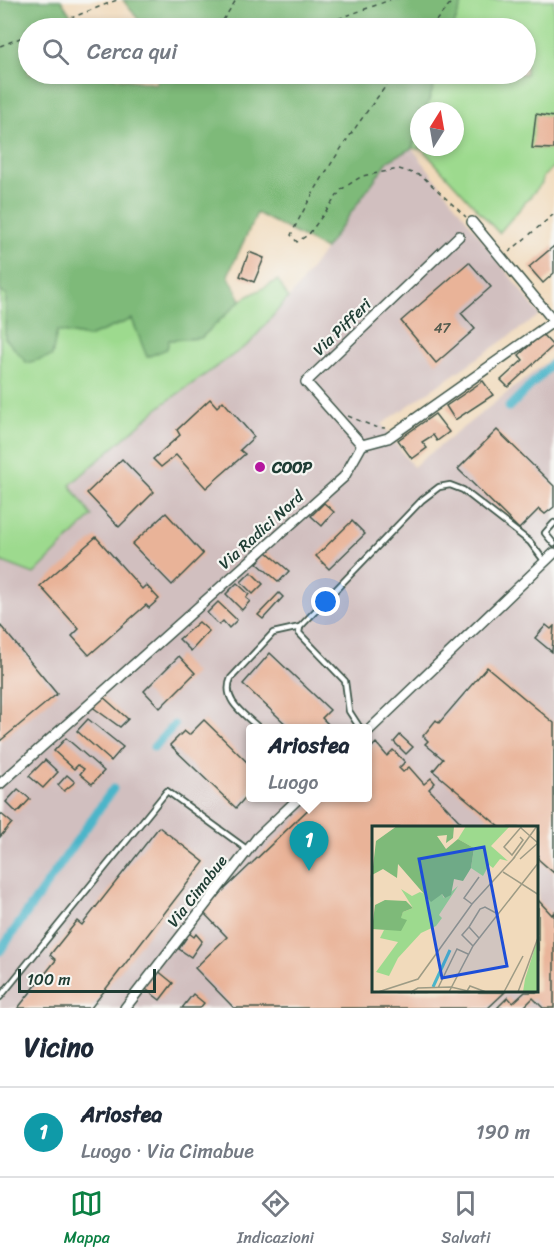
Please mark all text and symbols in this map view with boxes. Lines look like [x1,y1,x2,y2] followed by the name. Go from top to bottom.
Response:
[18,18,536,84] search box
[87,32,177,71] text: Cerca qui
[39,35,72,68] icon: search
[410,102,464,156] north arrow
[306,291,379,363] street label: Via Pifferi
[434,316,451,341] house number: 47
[271,453,313,482] place label: COOP
[253,460,267,474] marker: COOP
[211,482,312,577] street label: Via Radici Nord
[311,587,340,616] your location
[246,724,372,802] popup
[268,726,350,765] text: Ariostea
[268,765,318,800] text: Luogo
[290,822,328,871] pin: 1
[372,826,539,993] inset map
[159,848,235,934] street label: Via Cimabue
[27,965,71,994] text: 100 m
[18,966,156,994] scale bar
[24,1024,94,1070] text: Vicino
[81,1095,162,1134] text: Ariostea
[39,1115,48,1150] text: 1
[476,1115,530,1150] text: 190 m
[81,1134,254,1169] text: Luogo · Via Cimabue
[64,1187,110,1252] tab: Mappa
[237,1187,314,1252] tab: Indicazioni
[441,1187,490,1252] tab: Salvati

